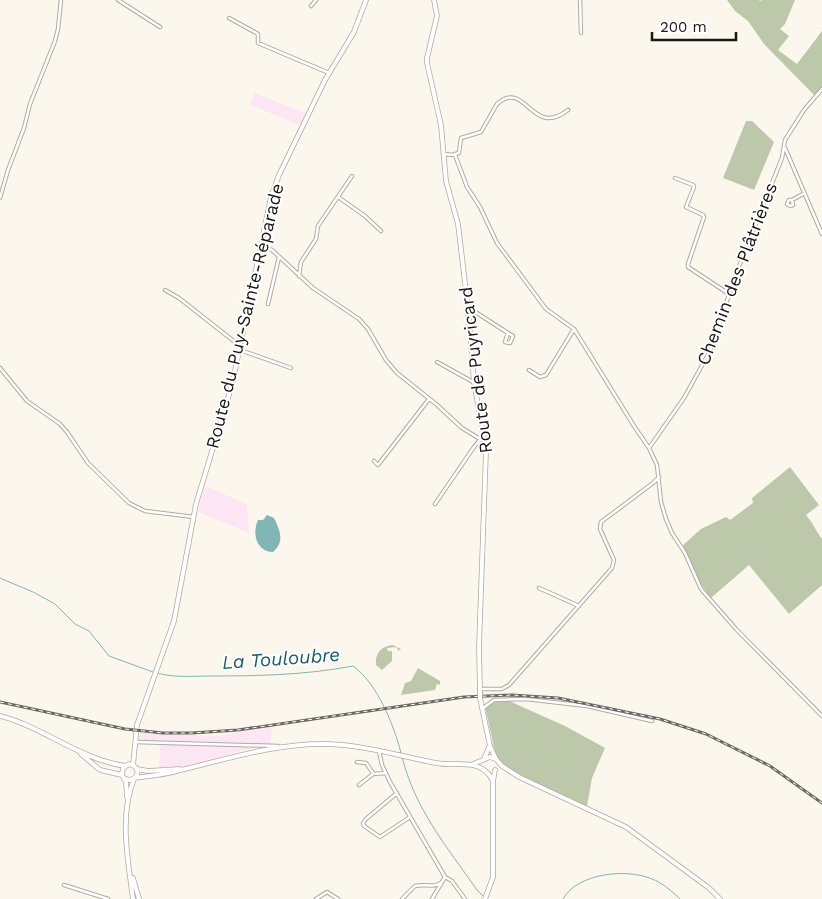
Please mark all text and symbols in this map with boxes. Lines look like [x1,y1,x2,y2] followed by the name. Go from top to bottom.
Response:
[652,10,736,42] scale bar
[660,18,707,36] text: 200 m
[692,180,781,368] street label: Chemin des Plâtrières
[201,181,288,451] street label: Route du Puy-Sainte-Réparade
[455,286,496,454] street label: Route de Puyricard
[221,643,341,674] water label: La Touloubre

